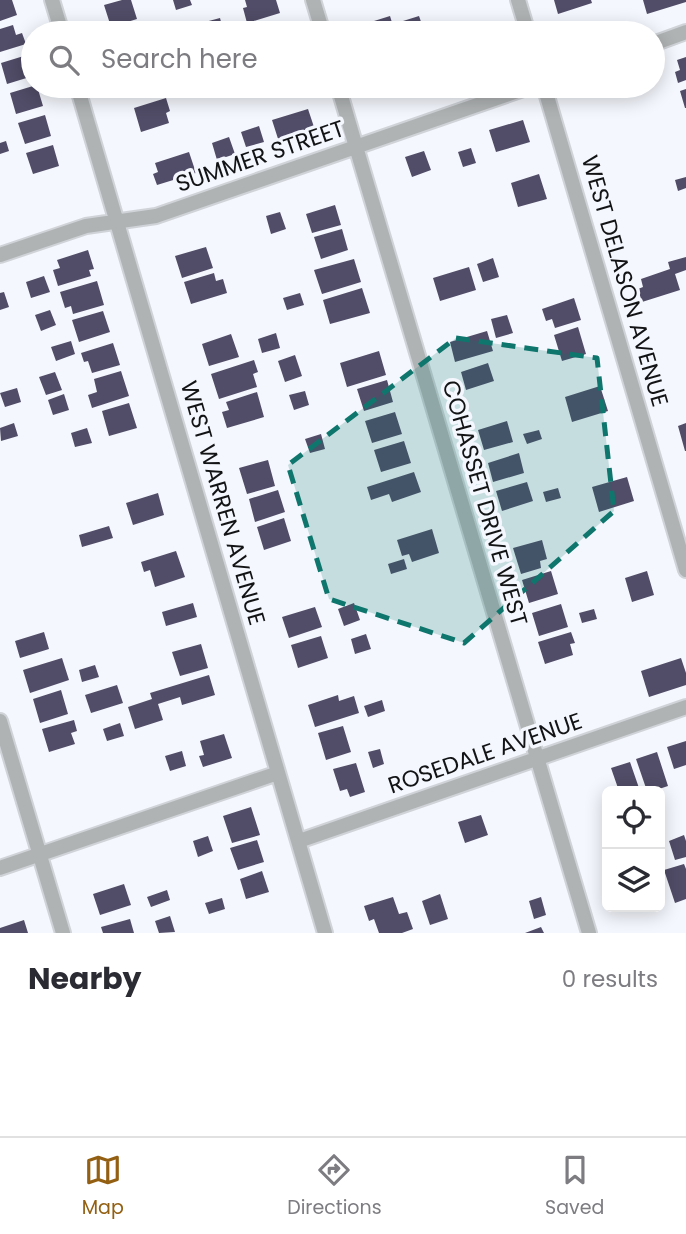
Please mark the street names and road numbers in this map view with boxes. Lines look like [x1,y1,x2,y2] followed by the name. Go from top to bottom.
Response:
[171,112,349,200] street label: SUMMER STREET
[574,152,676,410] street label: WEST DELASON AVENUE
[435,376,535,630] street label: COHASSET DRIVE WEST
[173,377,273,629] street label: WEST WARREN AVENUE
[384,705,586,801] street label: ROSEDALE AVENUE

